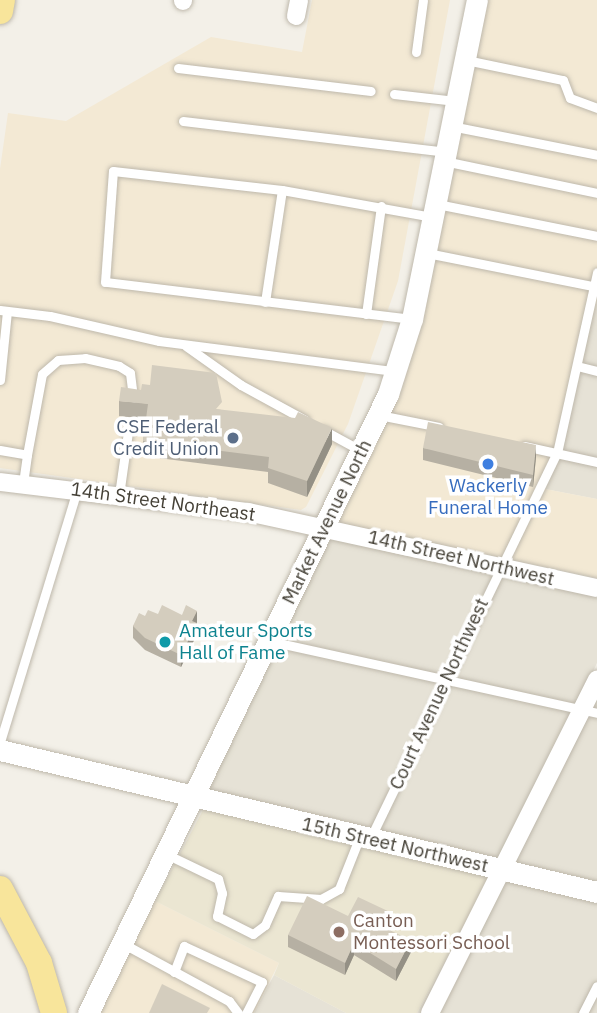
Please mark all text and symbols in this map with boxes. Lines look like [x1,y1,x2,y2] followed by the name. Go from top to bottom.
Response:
[113,416,219,460] place label: CSE Federal Credit Union
[225,430,241,446] marker: CSE Federal Credit Union
[277,436,377,608] street label: Market Avenue North
[480,456,496,472] marker: Wackerly Funeral Home
[428,475,548,519] place label: Wackerly Funeral Home
[69,478,257,526] street label: 14th Street Northeast
[366,525,556,591] street label: 14th Street Northwest
[385,595,493,793] street label: Court Avenue Northwest
[179,620,313,664] place label: Amateur Sports Hall of Fame
[157,634,173,650] marker: Amateur Sports Hall of Fame
[300,812,490,878] street label: 15th Street Northwest
[353,910,510,954] place label: Canton Montessori School
[331,924,347,940] marker: Canton Montessori School

